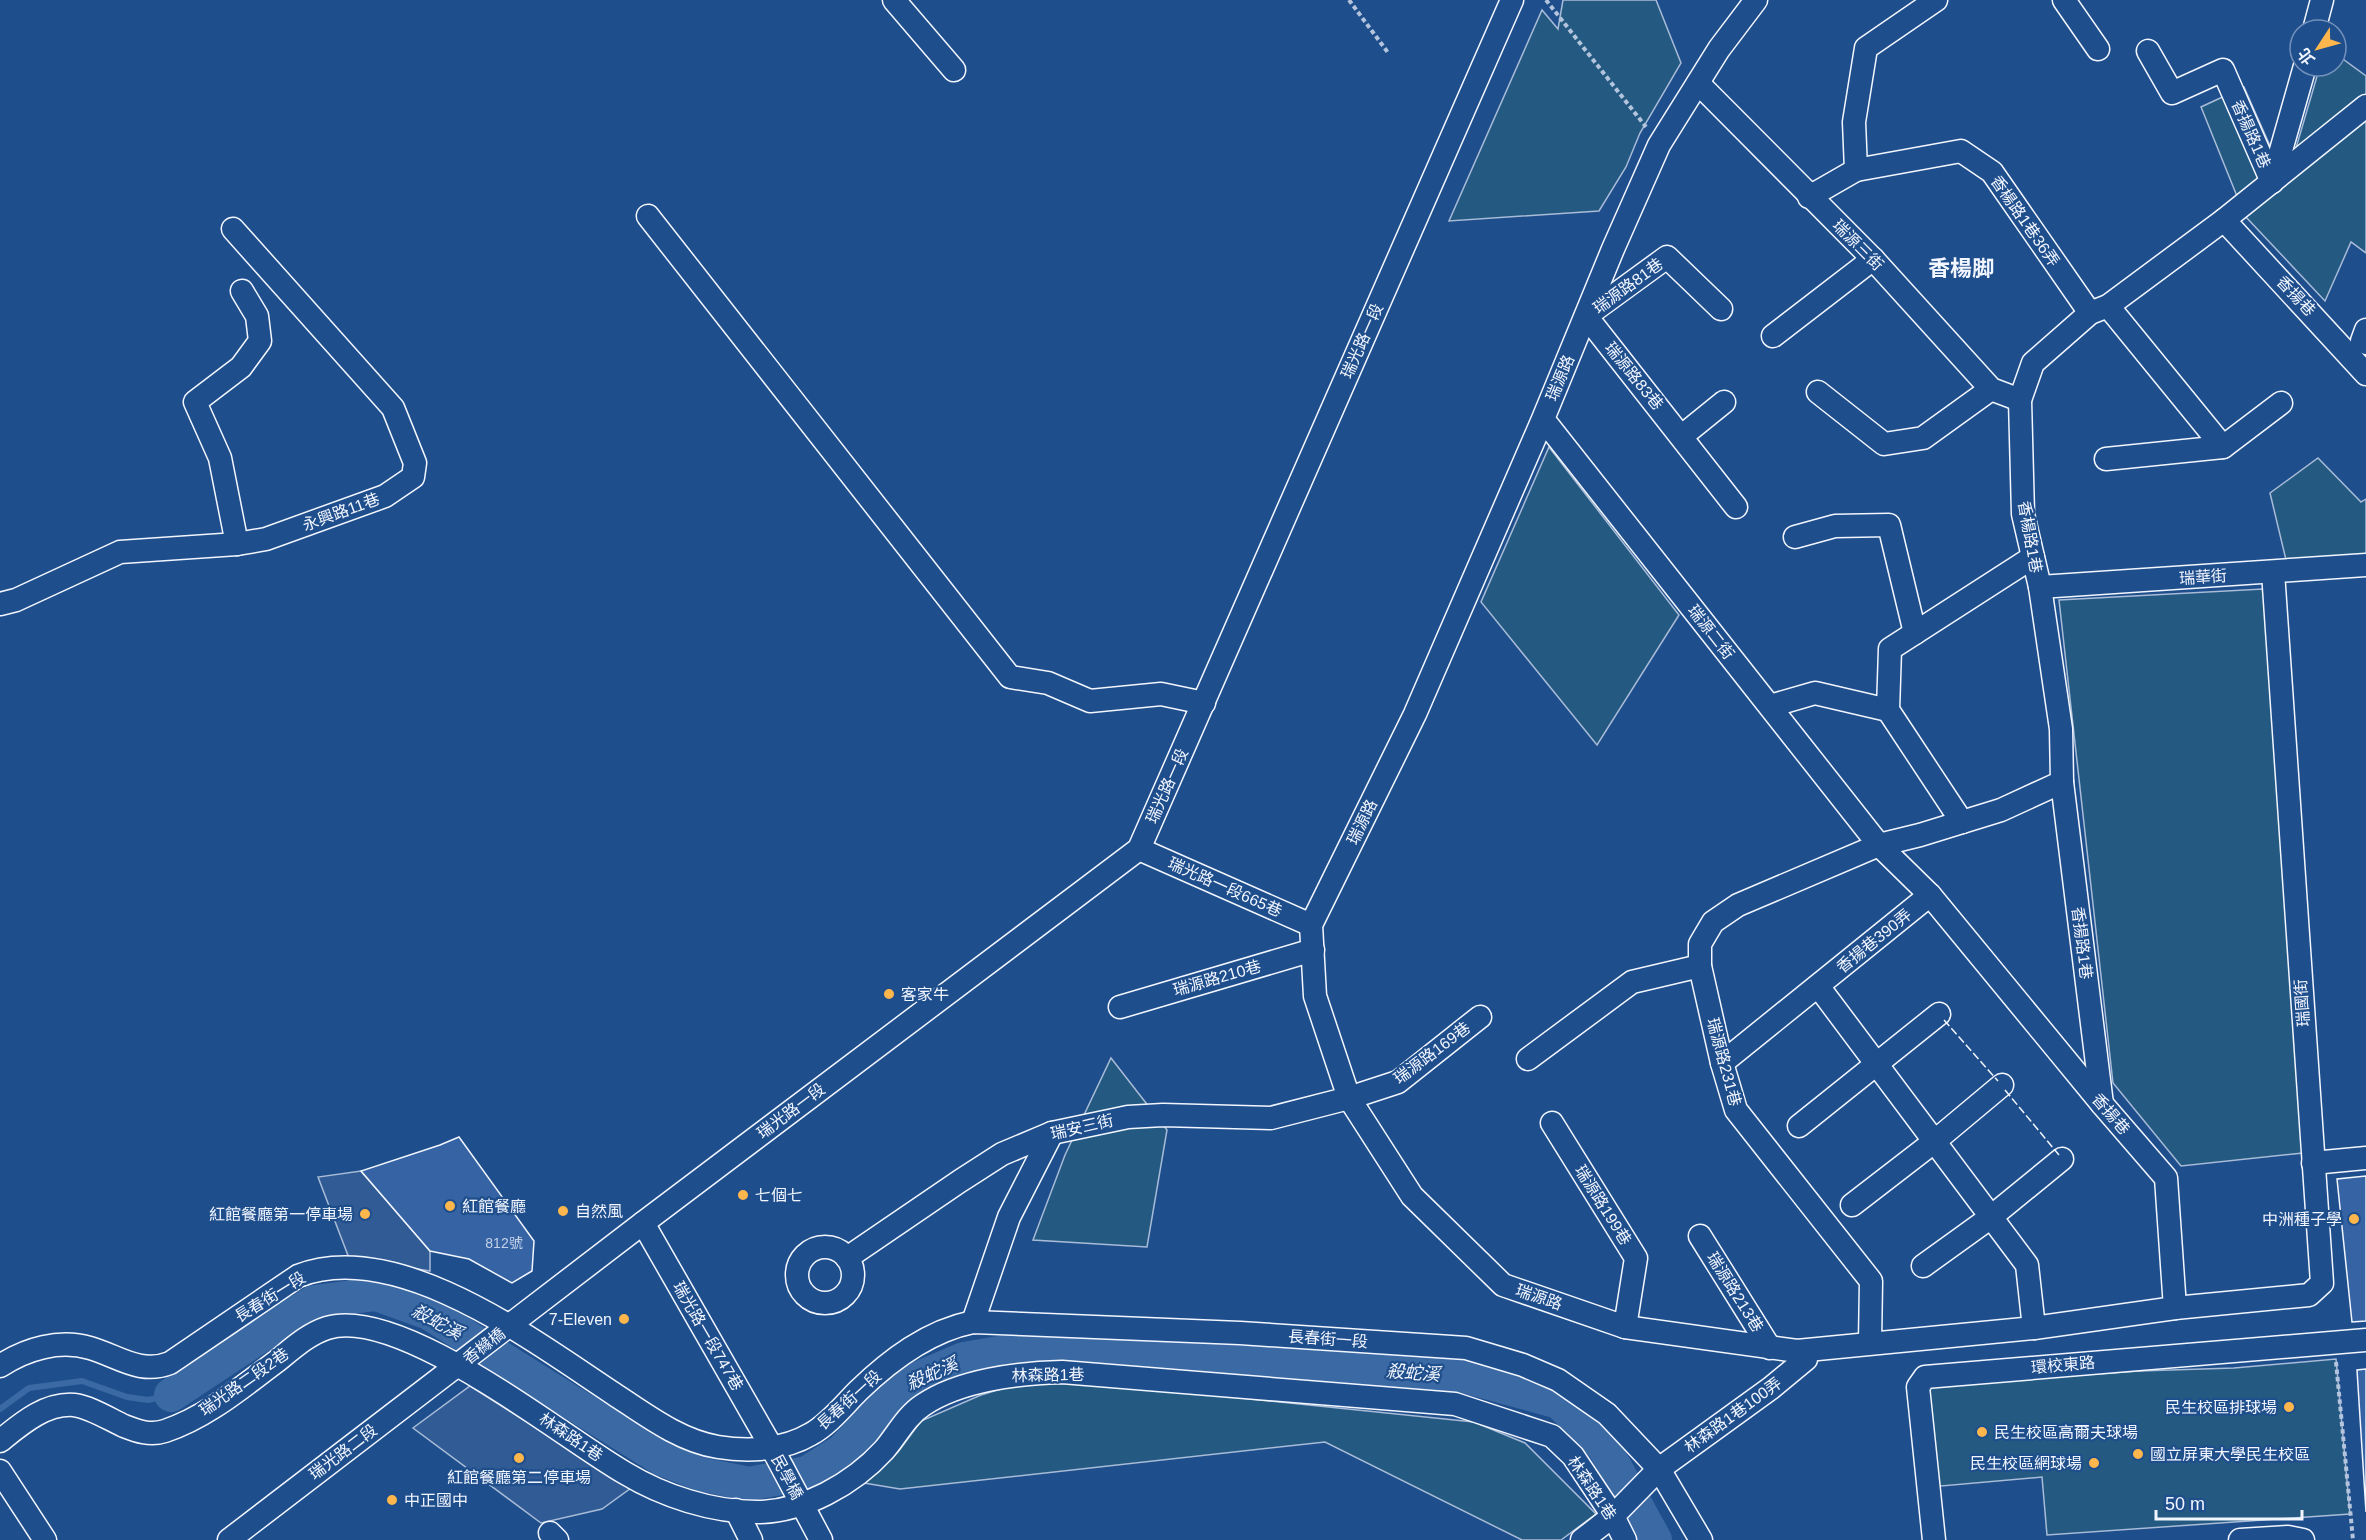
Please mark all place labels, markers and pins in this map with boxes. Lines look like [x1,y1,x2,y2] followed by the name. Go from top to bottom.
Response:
[901,986,949,1003] place label: 客家牛
[882,987,896,1001] marker: 客家牛
[755,1187,803,1204] place label: 七個七
[736,1188,750,1202] marker: 七個七
[462,1198,526,1215] place label: 紅館餐廳
[443,1199,457,1213] marker: 紅館餐廳
[575,1203,623,1220] place label: 自然風
[556,1204,570,1218] marker: 自然風
[209,1206,353,1223] place label: 紅館餐廳第一停車場
[358,1207,372,1221] marker: 紅館餐廳第一停車場
[2262,1211,2342,1228] place label: 中洲種子學
[2347,1212,2361,1226] marker: 中洲種子學
[549,1311,612,1328] place label: 7-Eleven
[617,1312,631,1326] marker: 7-Eleven
[2165,1399,2277,1416] place label: 民生校區排球場
[2282,1400,2296,1414] marker: 民生校區排球場
[1994,1424,2138,1441] place label: 民生校區高爾夫球場
[1975,1425,1989,1439] marker: 民生校區高爾夫球場
[2150,1446,2310,1463] place label: 國立屏東大學民生校區
[2131,1447,2145,1461] marker: 國立屏東大學民生校區
[512,1451,526,1465] marker: 紅館餐廳第二停車場
[1970,1455,2082,1472] place label: 民生校區網球場
[2087,1456,2101,1470] marker: 民生校區網球場
[447,1469,591,1486] place label: 紅館餐廳第二停車場
[404,1492,468,1509] place label: 中正國中
[385,1493,399,1507] marker: 中正國中

